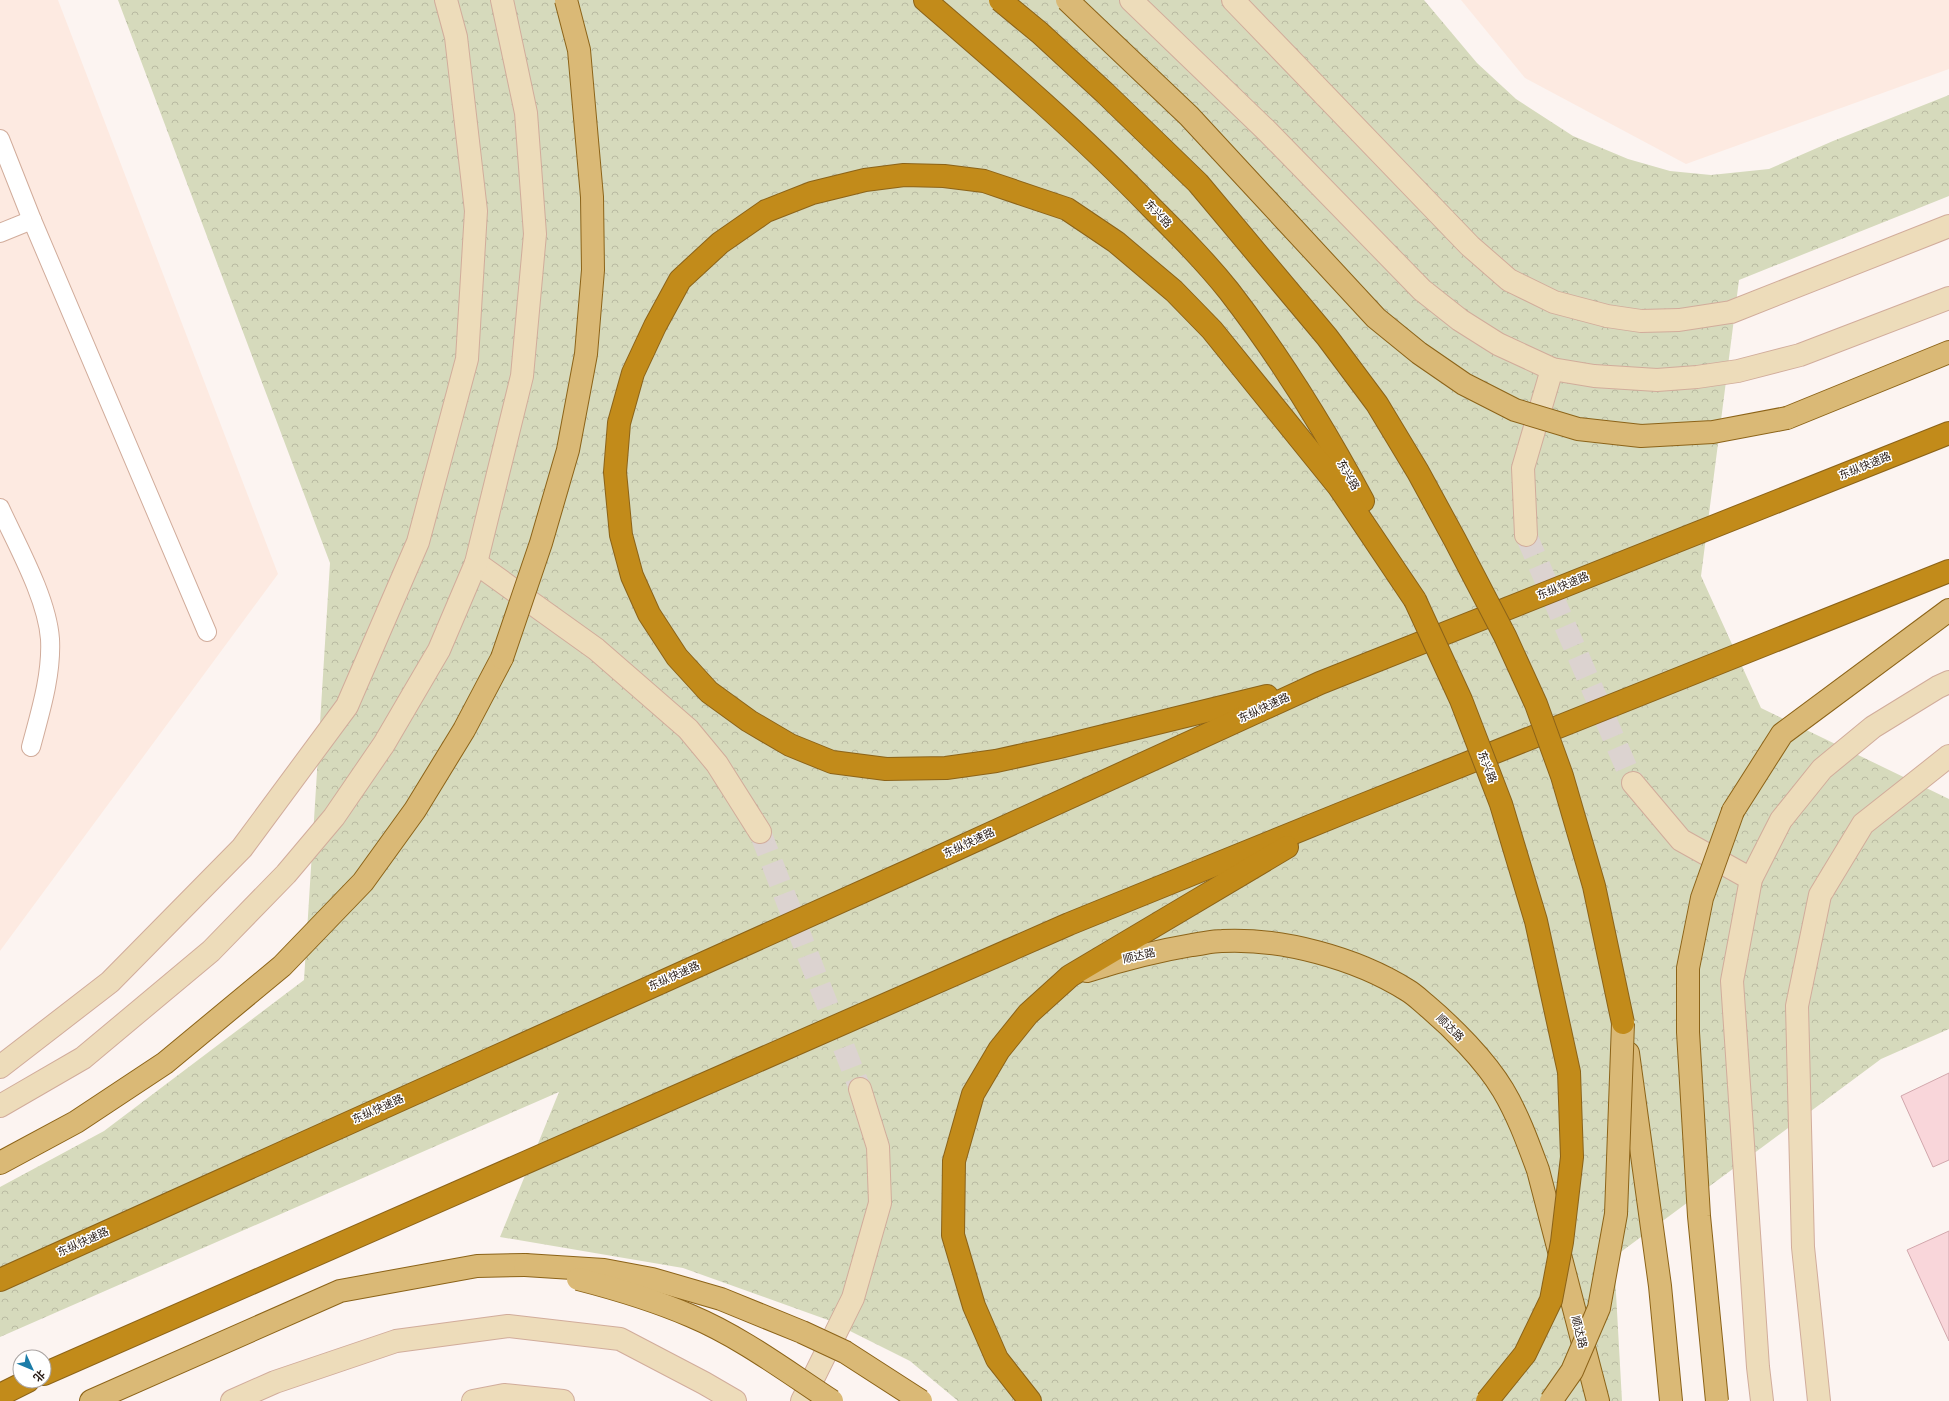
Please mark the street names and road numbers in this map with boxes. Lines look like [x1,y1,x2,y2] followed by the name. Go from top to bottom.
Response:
[1142,198,1174,230] street label: 东兴路
[1837,450,1893,482] street label: 东纵快速路
[1334,457,1362,493] street label: 东兴路
[1535,570,1591,602] street label: 东纵快速路
[1236,690,1292,726] street label: 东纵快速路
[1475,749,1499,785] street label: 东兴路
[941,825,997,861] street label: 东纵快速路
[1121,946,1157,966] street label: 顺达路
[646,959,702,993] street label: 东纵快速路
[1434,1012,1466,1044] street label: 顺达路
[350,1092,406,1126] street label: 东纵快速路
[55,1225,111,1259] street label: 东纵快速路
[1569,1314,1589,1350] street label: 顺达路

